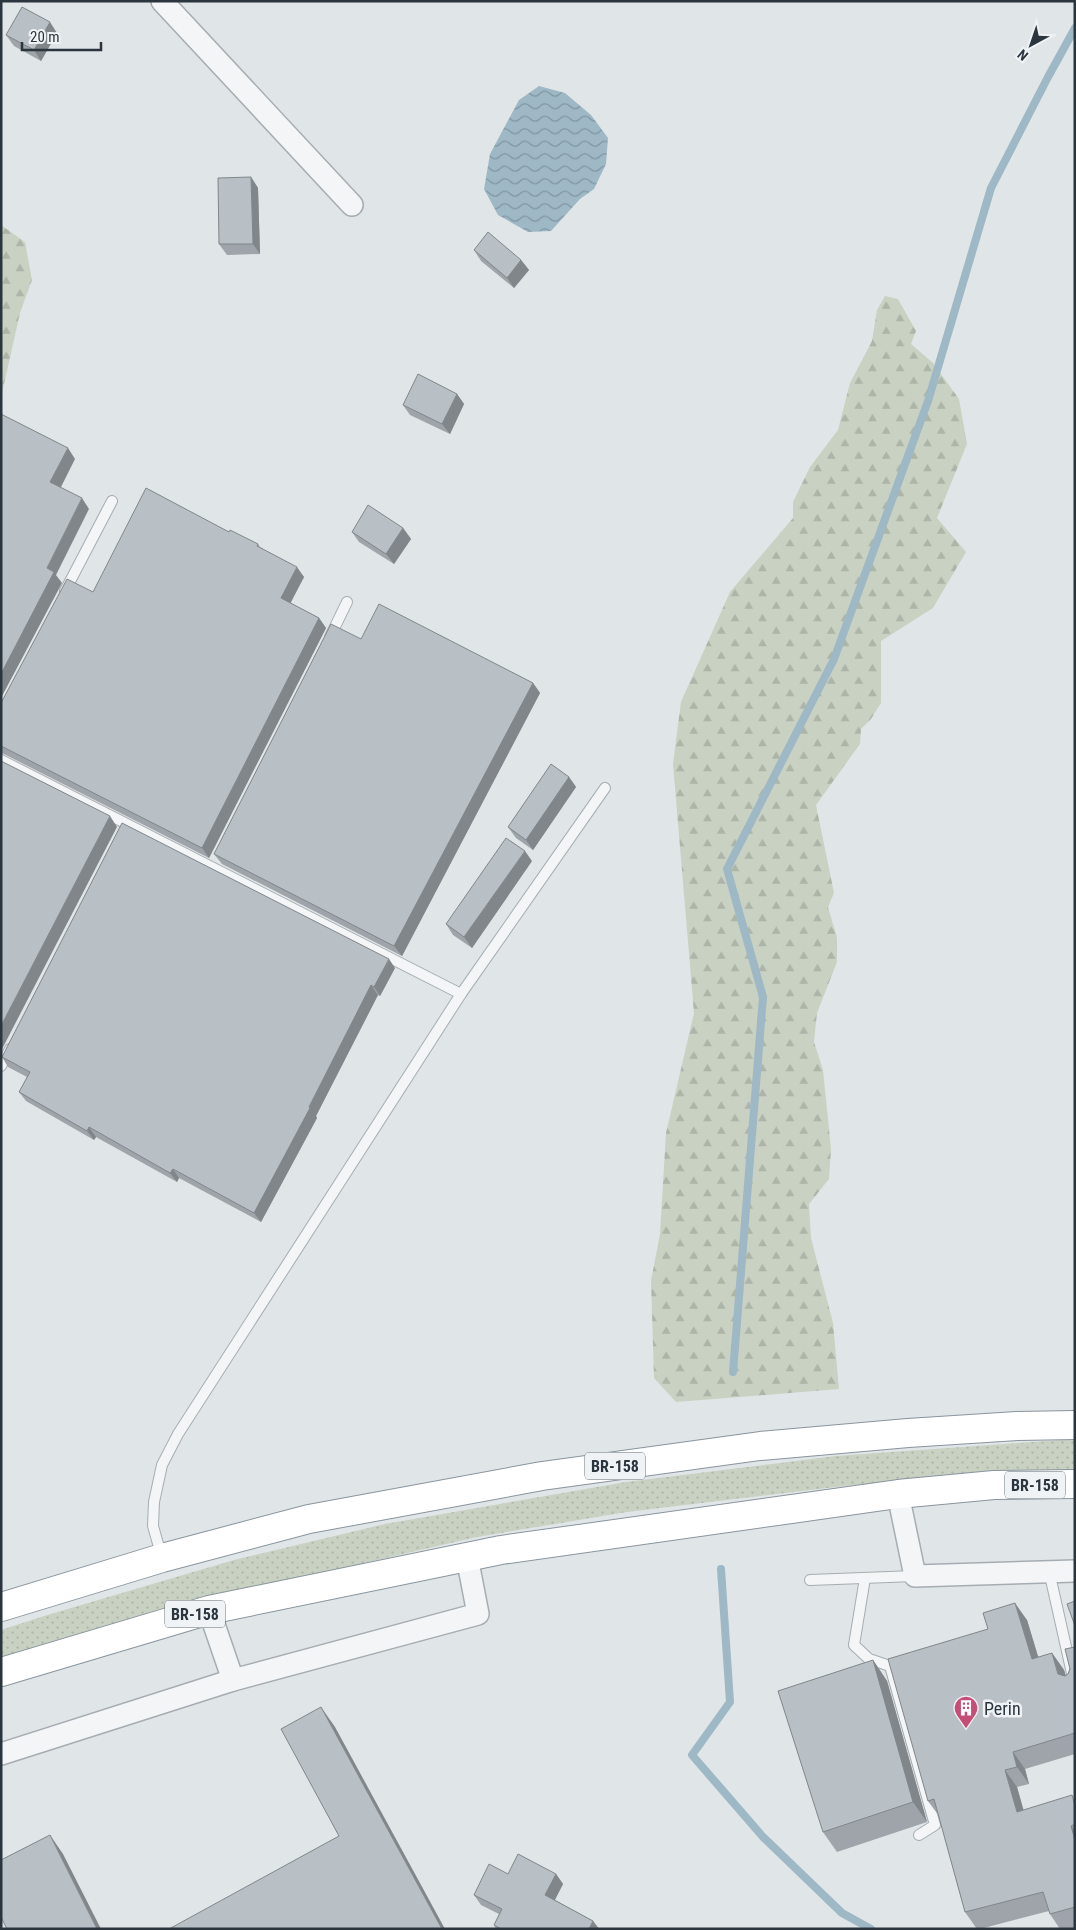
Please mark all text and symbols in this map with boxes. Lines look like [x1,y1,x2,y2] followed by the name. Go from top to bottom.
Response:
[22,20,101,52] scale bar
[1006,20,1056,70] north arrow
[30,28,60,46] text: 20 m
[1014,46,1031,64] text: N
[585,1452,645,1480] road number: BR-158
[1005,1472,1065,1498] road number: BR-158
[165,1600,225,1628] road number: BR-158
[953,1695,979,1729] building icon: Perin
[984,1698,1021,1719] place label: Perin

